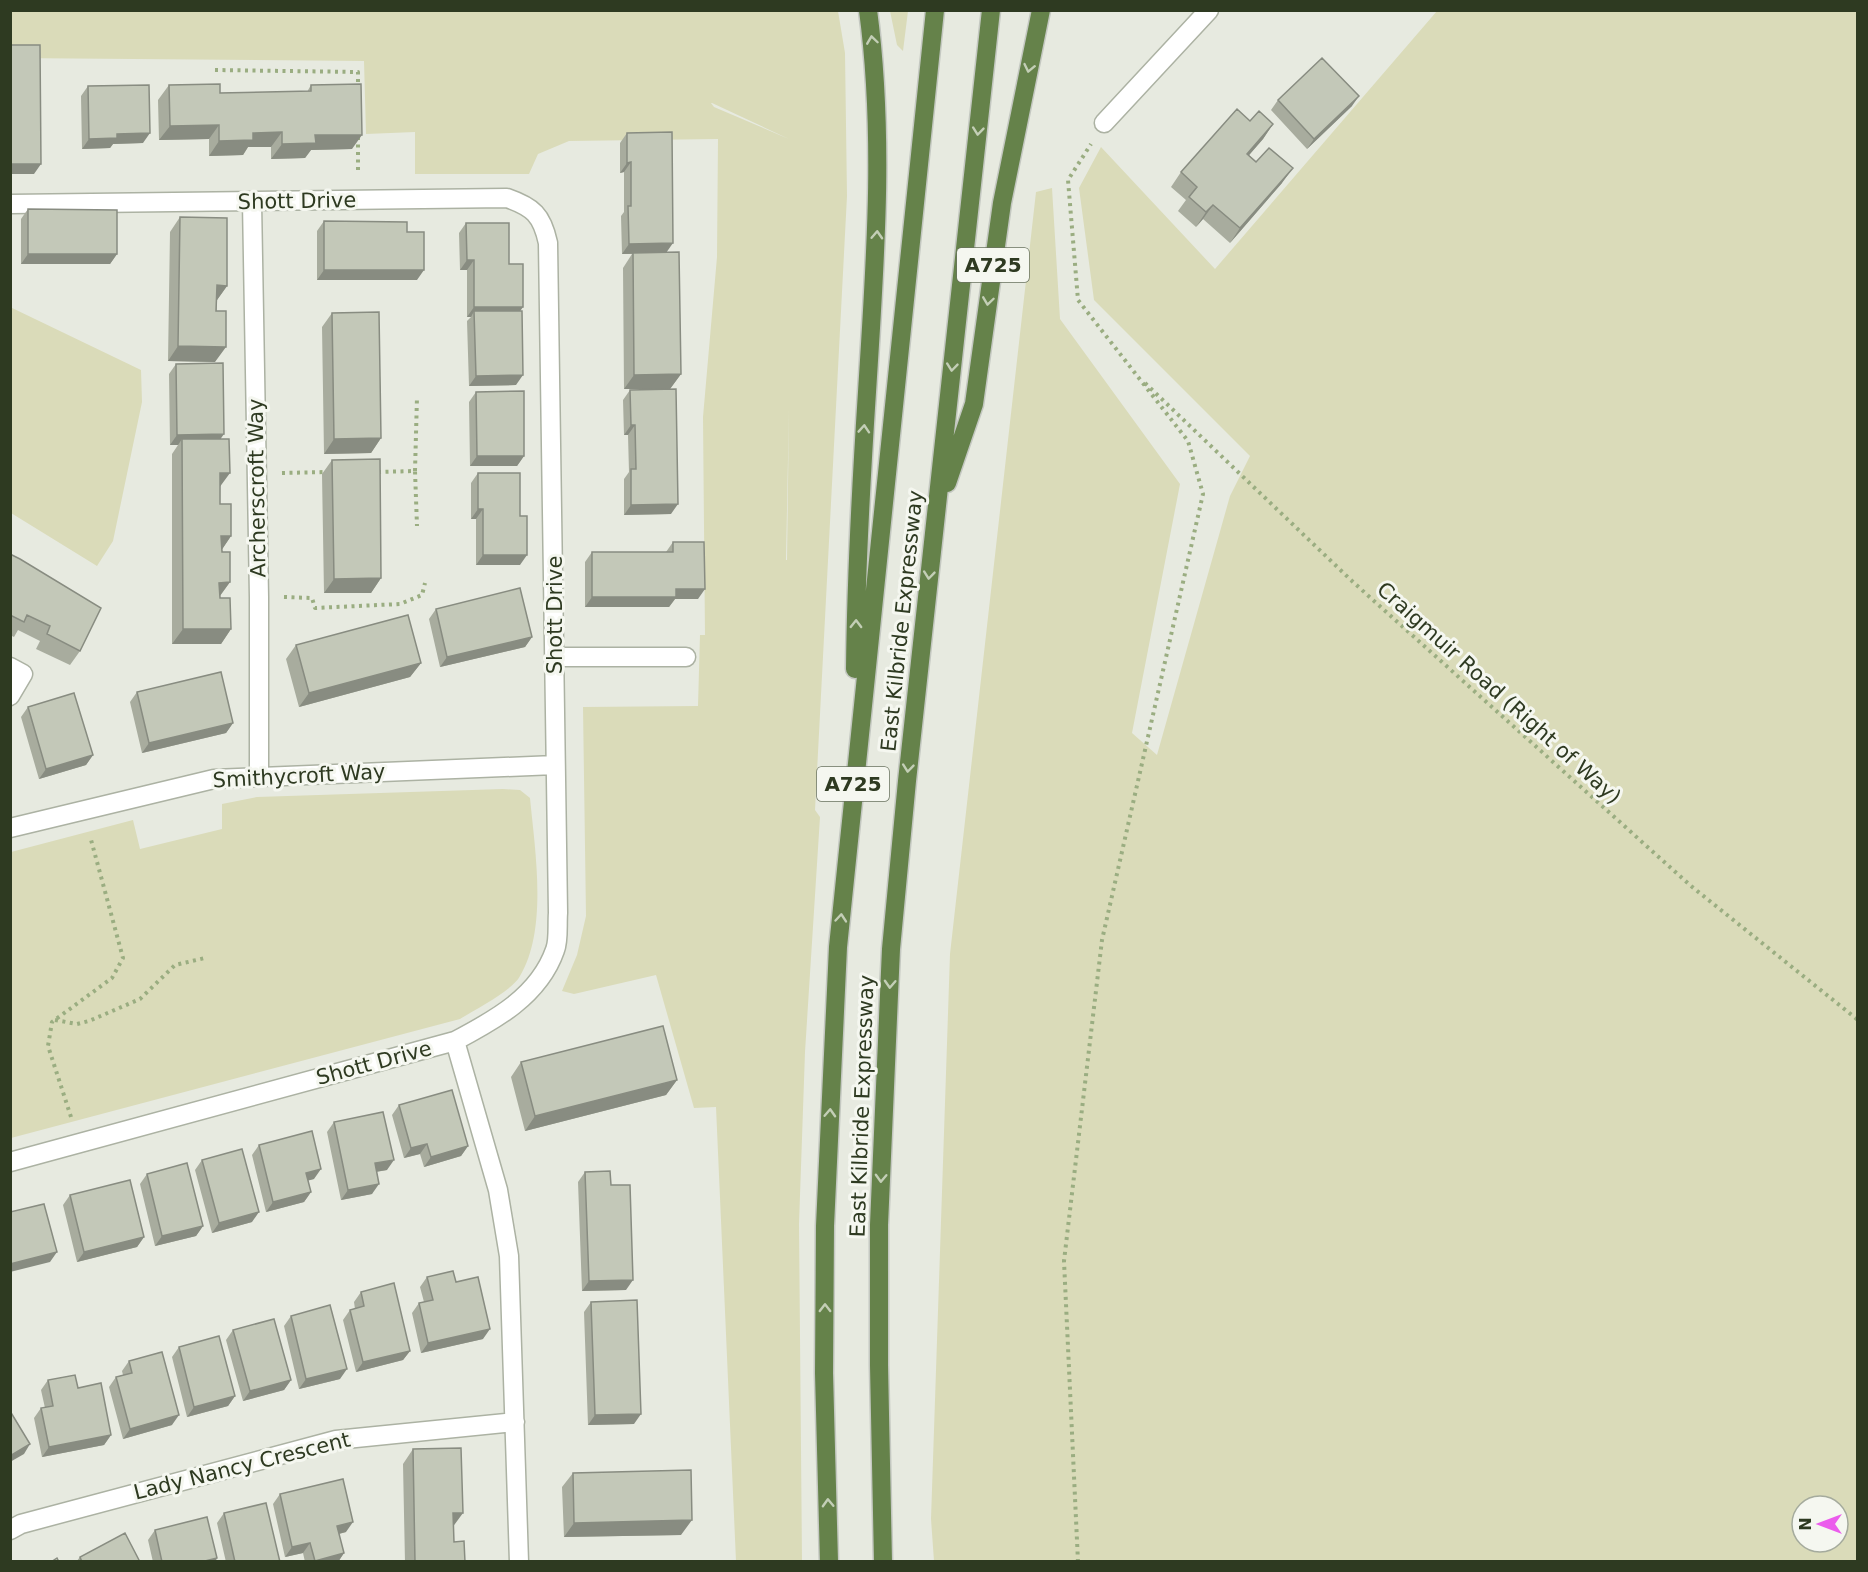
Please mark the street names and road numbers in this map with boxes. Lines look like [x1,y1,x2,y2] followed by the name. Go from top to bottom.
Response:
[237,188,357,214] street label: Shott Drive
[957,248,1029,282] road number: A725
[243,398,271,578] street label: Archerscroft Way
[876,489,928,753] street label: East Kilbride Expressway
[543,556,567,674] street label: Shott Drive
[1372,577,1626,809] street label: Craigmuir Road (Right of Way)
[212,759,386,793] street label: Smithycroft Way
[817,767,889,801] road number: A725
[845,974,879,1238] street label: East Kilbride Expressway
[314,1036,434,1090] street label: Shott Drive
[131,1427,353,1505] street label: Lady Nancy Crescent

